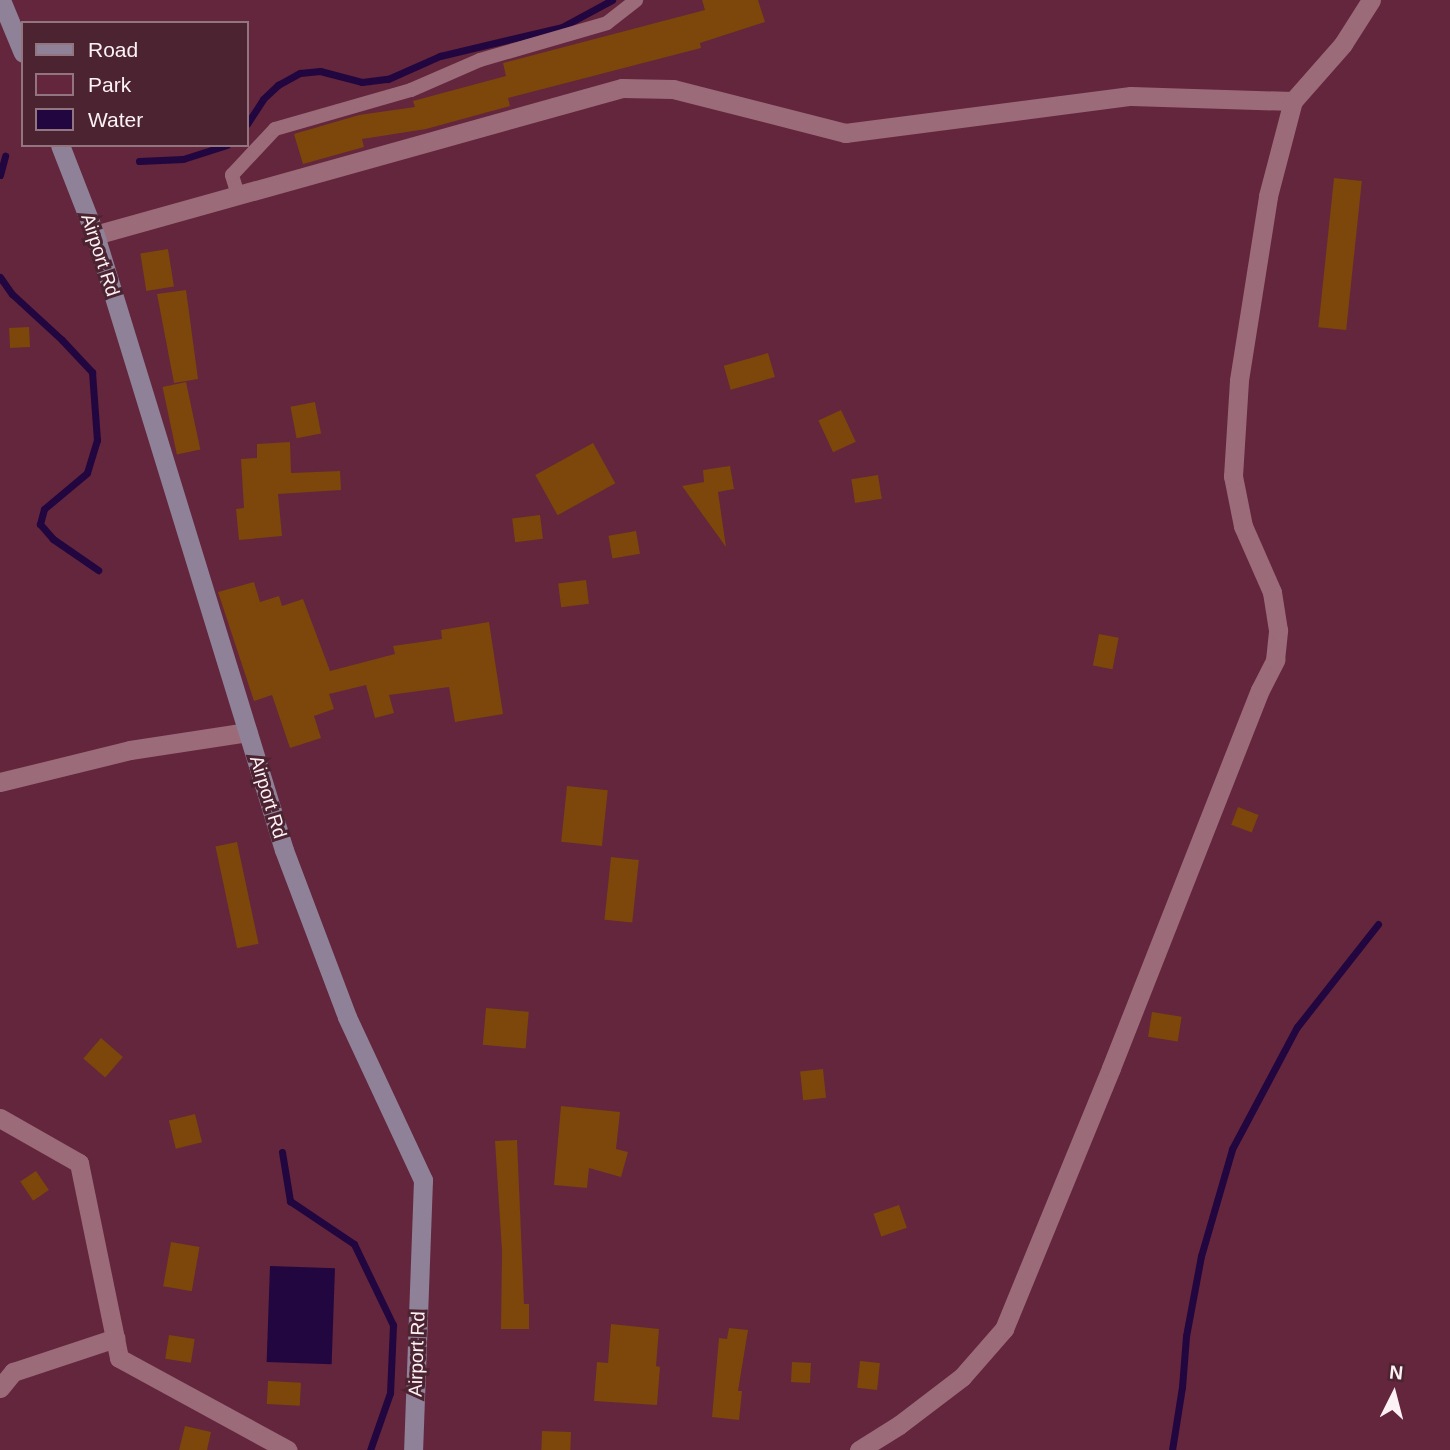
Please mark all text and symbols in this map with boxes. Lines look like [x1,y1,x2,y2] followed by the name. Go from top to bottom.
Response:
[21,21,248,147] legend
[88,38,138,61] text: Road
[88,73,131,96] text: Park
[88,108,143,131] text: Water
[76,211,124,299] street label: Airport Rd
[245,753,291,841] street label: Airport Rd
[404,1311,430,1397] street label: Airport Rd
[1359,1359,1429,1429] north arrow
[1388,1361,1404,1384] text: N

